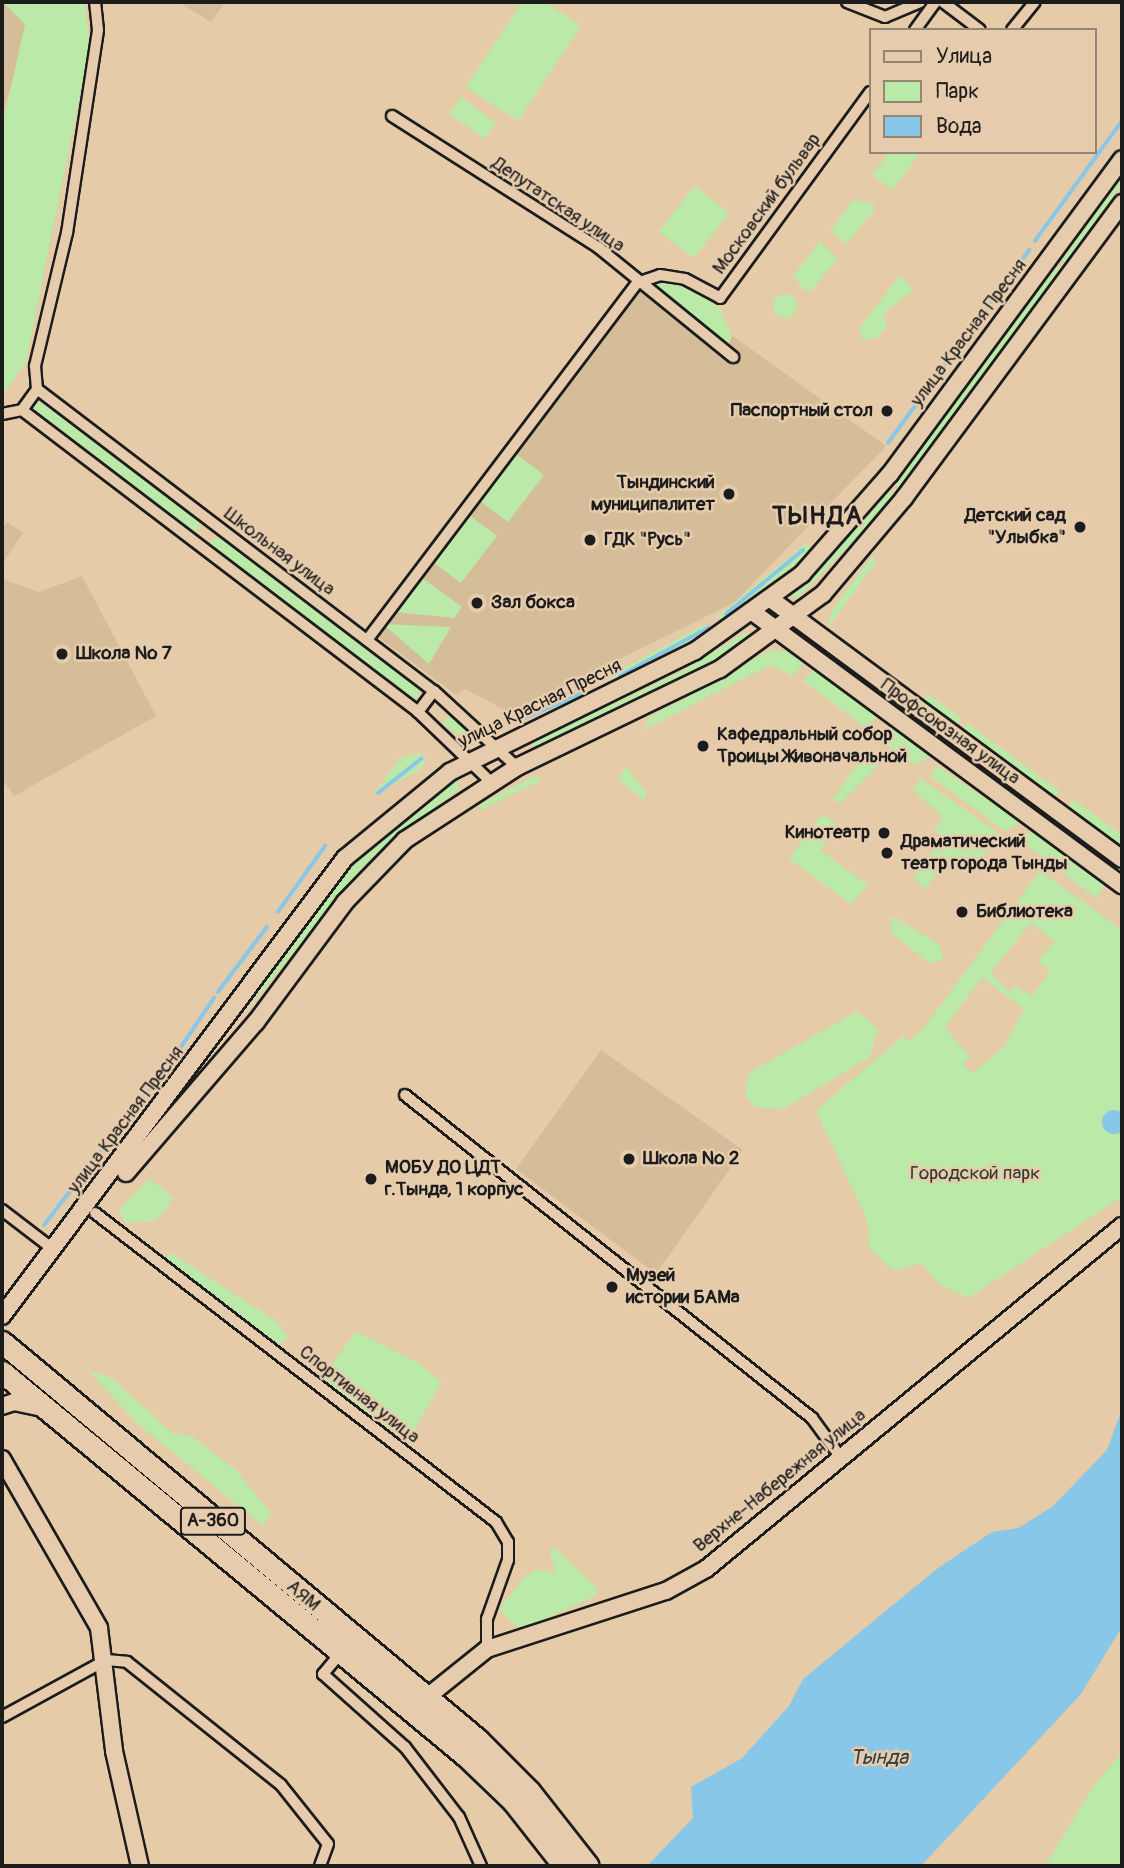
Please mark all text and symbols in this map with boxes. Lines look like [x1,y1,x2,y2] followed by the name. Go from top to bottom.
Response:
[869,28,1096,154] legend
[936,43,992,70] text: Улица
[936,78,979,105] text: Парк
[936,113,982,140] text: Вода
[708,129,826,279] street label: Московский бульвар
[487,152,629,258] street label: Депутатская улица
[906,255,1032,411] street label: улица Красная Пресня
[731,400,873,422] place label: Паспортный стол
[879,403,895,419] marker: Паспортный стол
[591,472,715,516] place label: Тындинский муниципалитет
[721,486,737,502] marker: Тындинский муниципалитет
[773,501,863,533] district label: ТЫНДА
[219,503,339,601] street label: Школьная улица
[965,505,1066,549] place label: Детский сад "Улыбка"
[1072,519,1088,535] marker: Детский сад "Улыбка"
[604,529,691,551] place label: ГДК "Русь"
[582,532,598,548] marker: ГДК "Русь"
[491,592,575,614] place label: Зал бокса
[469,595,485,611] marker: Зал бокса
[76,643,172,665] place label: Школа № 7
[54,646,70,662] marker: Школа № 7
[455,655,625,753] street label: улица Красная Пресня
[876,674,1024,790] street label: Профсоюзная улица
[717,724,907,768] place label: Кафедральный собор Троицы Живоначальной
[695,738,711,754] marker: Кафедральный собор Троицы Живоначальной
[785,822,870,844] place label: Кинотеатр
[876,825,892,841] marker: Кинотеатр
[901,831,1067,875] place label: Драматический театр города Тынды
[879,845,895,861] marker: Драматический театр города Тынды
[976,901,1073,923] place label: Библиотека
[954,904,970,920] marker: Библиотека
[63,1042,189,1198] street label: улица Красная Пресня
[643,1148,739,1170] place label: Школа № 2
[621,1151,637,1167] marker: Школа № 2
[385,1157,524,1201] place label: МОБУ ДО ЦДТ г.Тында, 1 корпус
[910,1163,1040,1185] park label: Городской парк
[363,1171,379,1187] marker: МОБУ ДО ЦДТ г.Тында, 1 корпус
[626,1265,740,1309] place label: Музей истории БАМа
[604,1279,620,1295] marker: Музей истории БАМа
[294,1341,424,1449] street label: Спортивная улица
[689,1404,871,1558] street label: Верхне-Набережная улица
[180,1506,246,1536] road number: А-360
[281,1575,325,1617] street label: АЯМ
[850,1745,908,1771] water label: Тында

